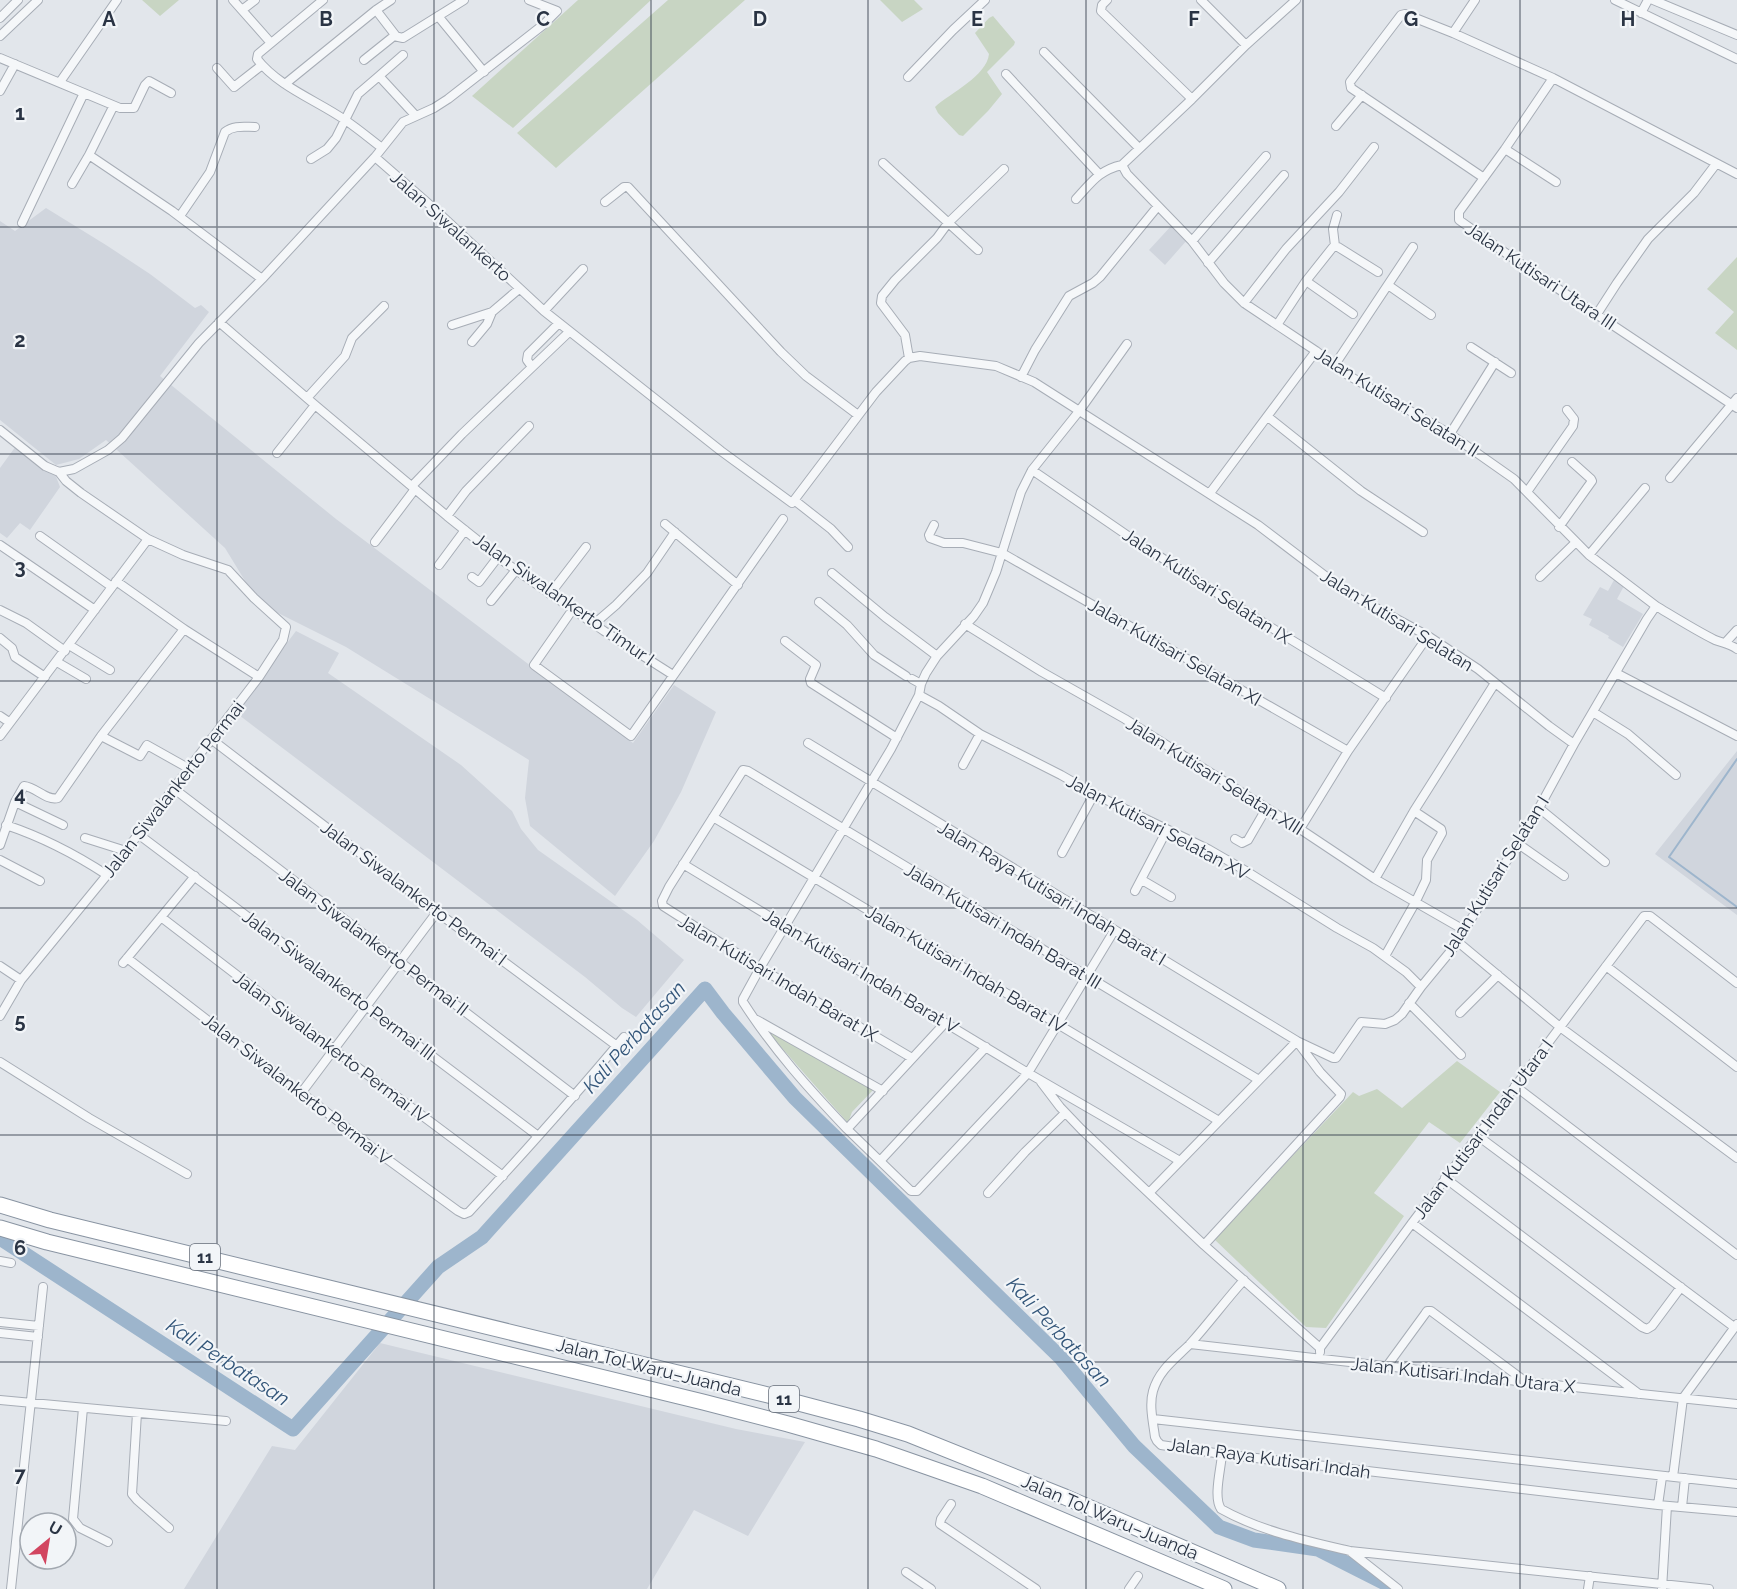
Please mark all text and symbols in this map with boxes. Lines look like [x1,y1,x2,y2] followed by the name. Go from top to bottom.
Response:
[102,7,116,31] text: A
[319,7,333,31] text: B
[536,7,550,31] text: C
[753,7,767,31] text: D
[971,7,983,31] text: E
[1188,7,1200,31] text: F
[1404,7,1418,31] text: G
[1621,7,1635,31] text: H
[15,101,25,125] text: 1
[386,166,516,286] street label: Jalan Siwalankerto
[1462,218,1620,334] street label: Jalan Kutisari Utara III
[14,328,26,352] text: 2
[1311,343,1483,461] street label: Jalan Kutisari Selatan II
[1119,524,1296,649] street label: Jalan Kutisari Selatan IX
[469,528,659,670] street label: Jalan Siwalankerto Timur I
[14,555,26,579] text: 3
[1317,565,1477,675] street label: Jalan Kutisari Selatan
[1085,594,1265,710] street label: Jalan Kutisari Selatan XI
[98,697,248,881] street label: Jalan Siwalankerto Permai
[1123,713,1307,839] street label: Jalan Kutisari Selatan XIII
[1063,770,1253,884] street label: Jalan Kutisari Selatan XV
[14,782,26,806] text: 4
[1437,792,1553,960] street label: Jalan Kutisari Selatan I
[317,816,511,970] street label: Jalan Siwalankerto Permai I
[934,816,1170,970] street label: Jalan Raya Kutisari Indah Barat I
[901,859,1105,993] street label: Jalan Kutisari Indah Barat III
[275,864,473,1020] street label: Jalan Siwalankerto Permai II
[862,901,1070,1037] street label: Jalan Kutisari Indah Barat IV
[759,904,963,1038] street label: Jalan Kutisari Indah Barat V
[239,906,439,1064] street label: Jalan Siwalankerto Permai III
[675,910,882,1046] street label: Jalan Kutisari Indah Barat IX
[229,967,433,1127] street label: Jalan Siwalankerto Permai IV
[578,976,690,1098] water label: Kali Perbatasan
[14,1009,26,1033] text: 5
[198,1009,396,1169] street label: Jalan Siwalankerto Permai V
[1409,1035,1557,1223] street label: Jalan Kutisari Indah Utara I
[14,1236,26,1260] text: 6
[190,1244,220,1270] road number: 11
[1002,1272,1116,1392] water label: Kali Perbatasan
[162,1313,294,1411] water label: Kali Perbatasan
[554,1334,744,1400] street label: Jalan Tol Waru–Juanda
[1350,1353,1577,1397] street label: Jalan Kutisari Indah Utara X
[769,1386,799,1412] road number: 11
[1166,1433,1372,1483] street label: Jalan Raya Kutisari Indah
[14,1463,26,1487] text: 7
[1018,1470,1202,1564] street label: Jalan Tol Waru–Juanda
[18,1511,78,1571] north arrow
[45,1517,65,1540] text: U

